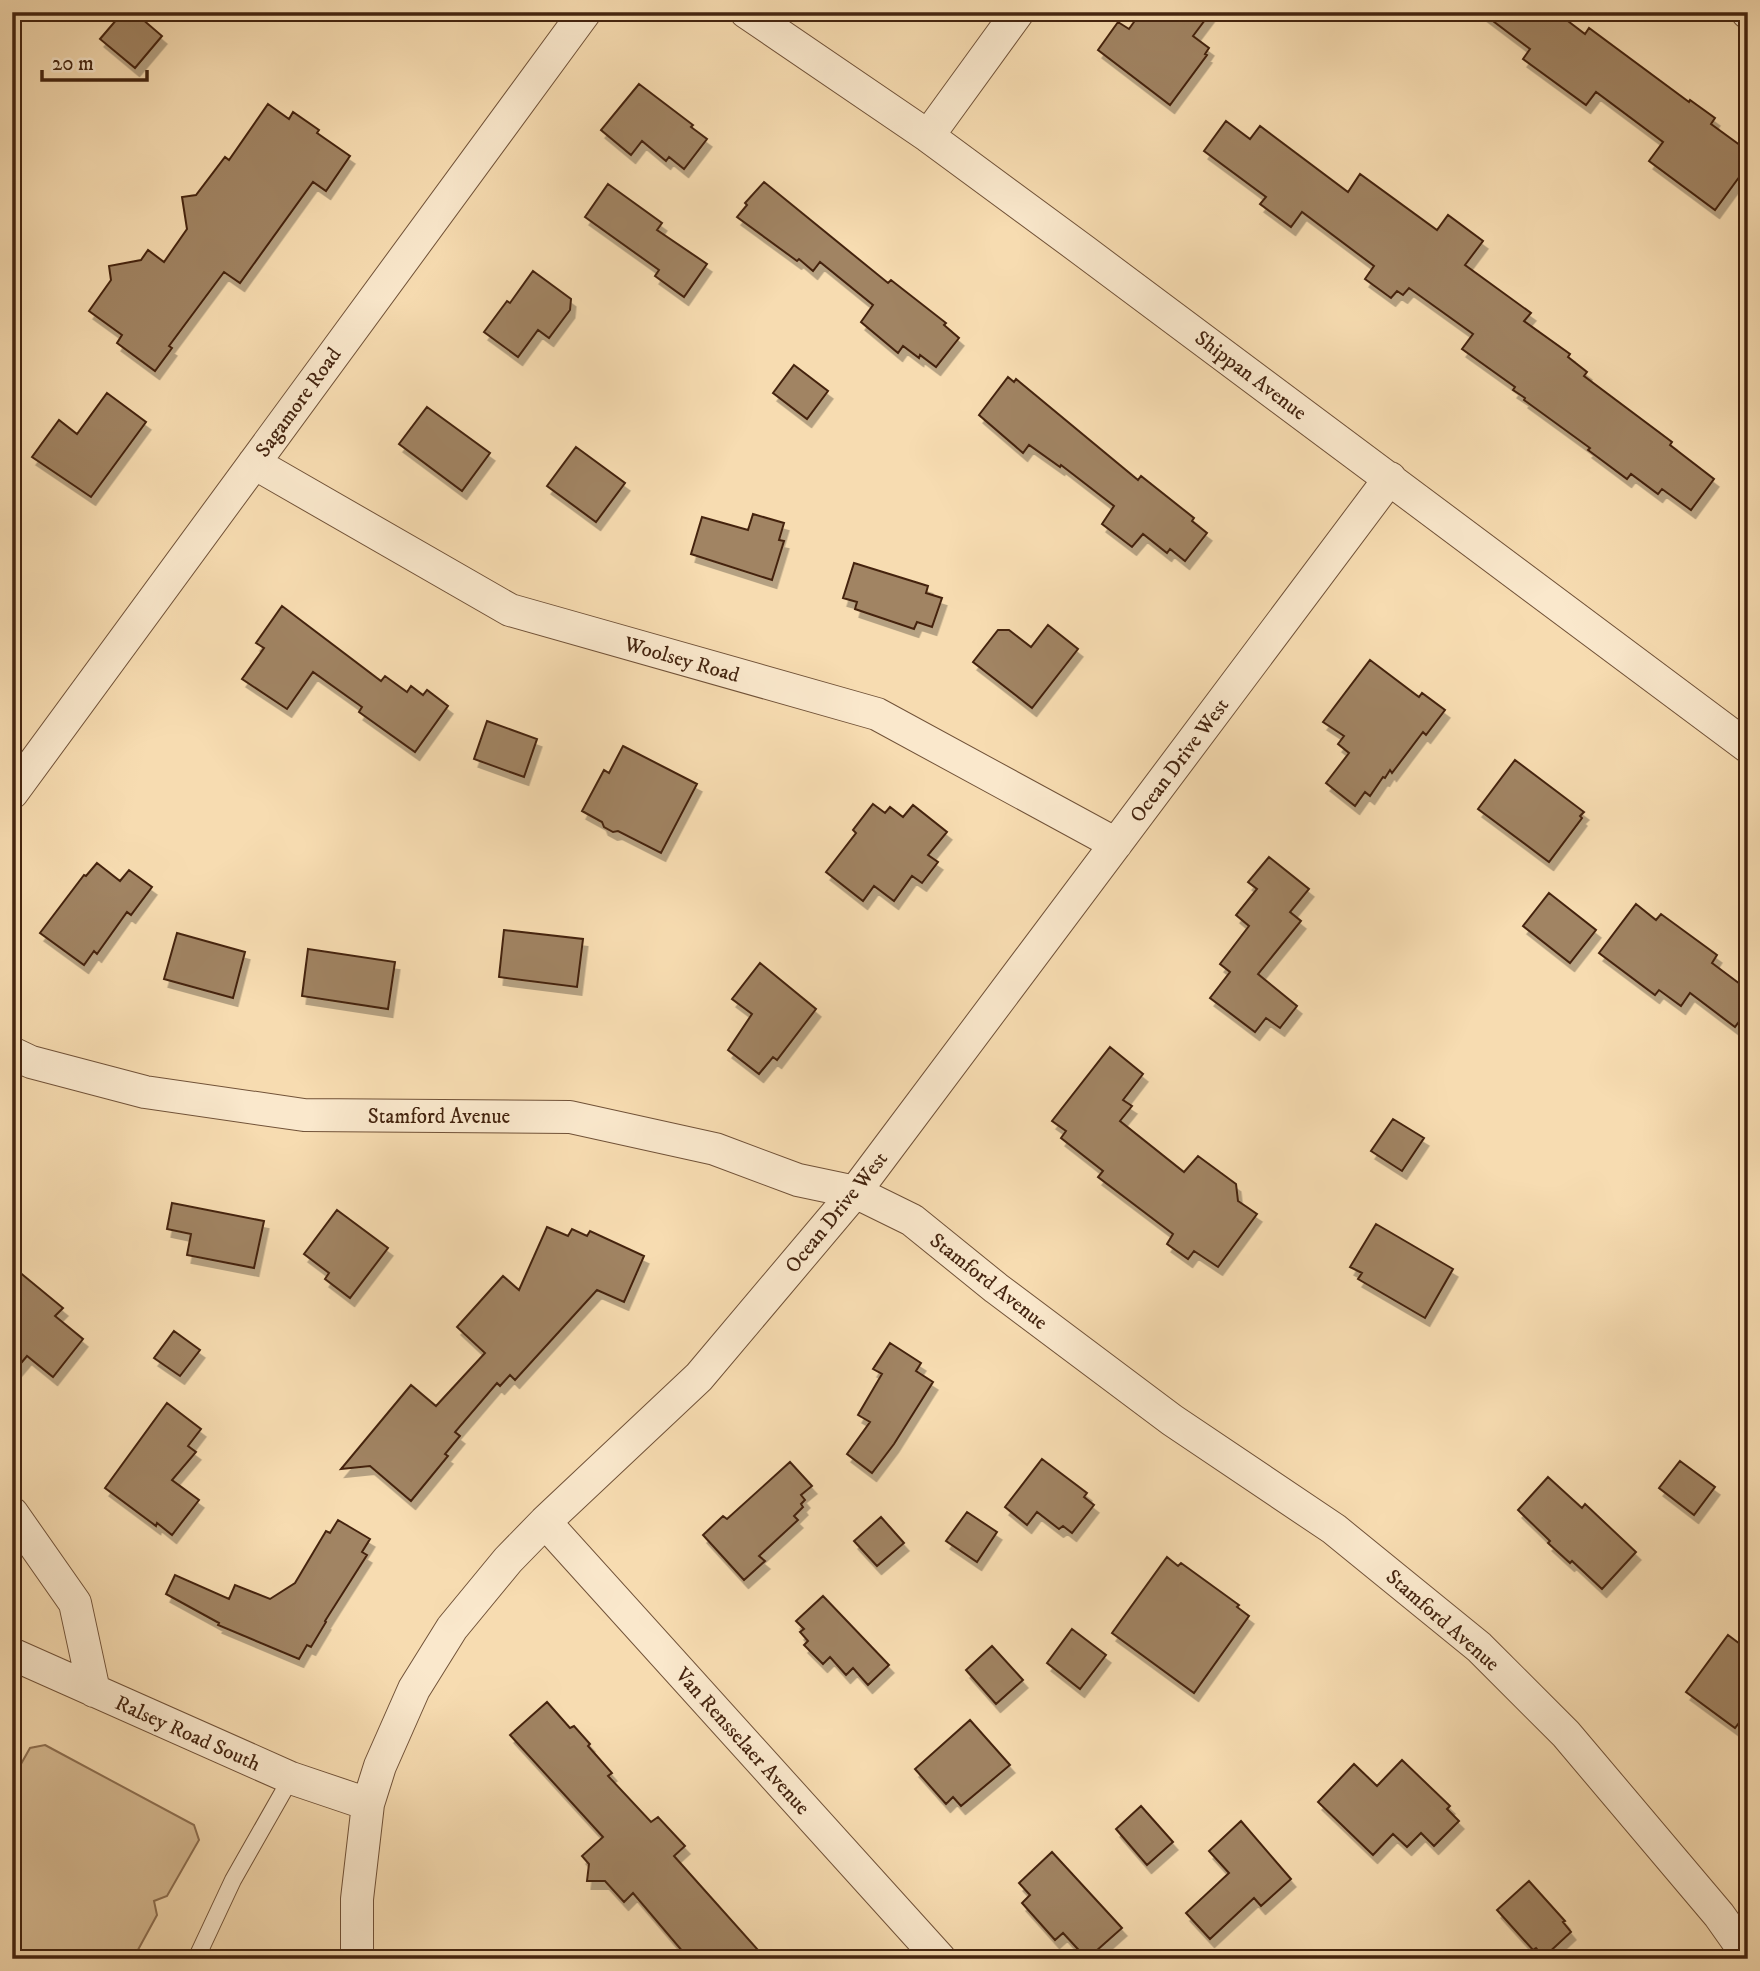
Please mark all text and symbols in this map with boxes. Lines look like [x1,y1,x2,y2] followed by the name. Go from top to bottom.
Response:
[42,38,147,82] scale bar
[52,51,94,77] text: 20 m
[1189,325,1312,427] street label: Shippan Avenue
[250,342,348,463] street label: Sagamore Road
[620,631,743,689] street label: Woolsey Road
[1125,693,1235,828] street label: Ocean Drive West
[368,1104,511,1130] street label: Stamford Avenue
[780,1146,894,1279] street label: Ocean Drive West
[924,1228,1053,1336] street label: Stamford Avenue
[1380,1564,1505,1677] street label: Stamford Avenue
[669,1662,815,1821] street label: Van Rensselaer Avenue
[111,1690,264,1778] street label: Ralsey Road South

